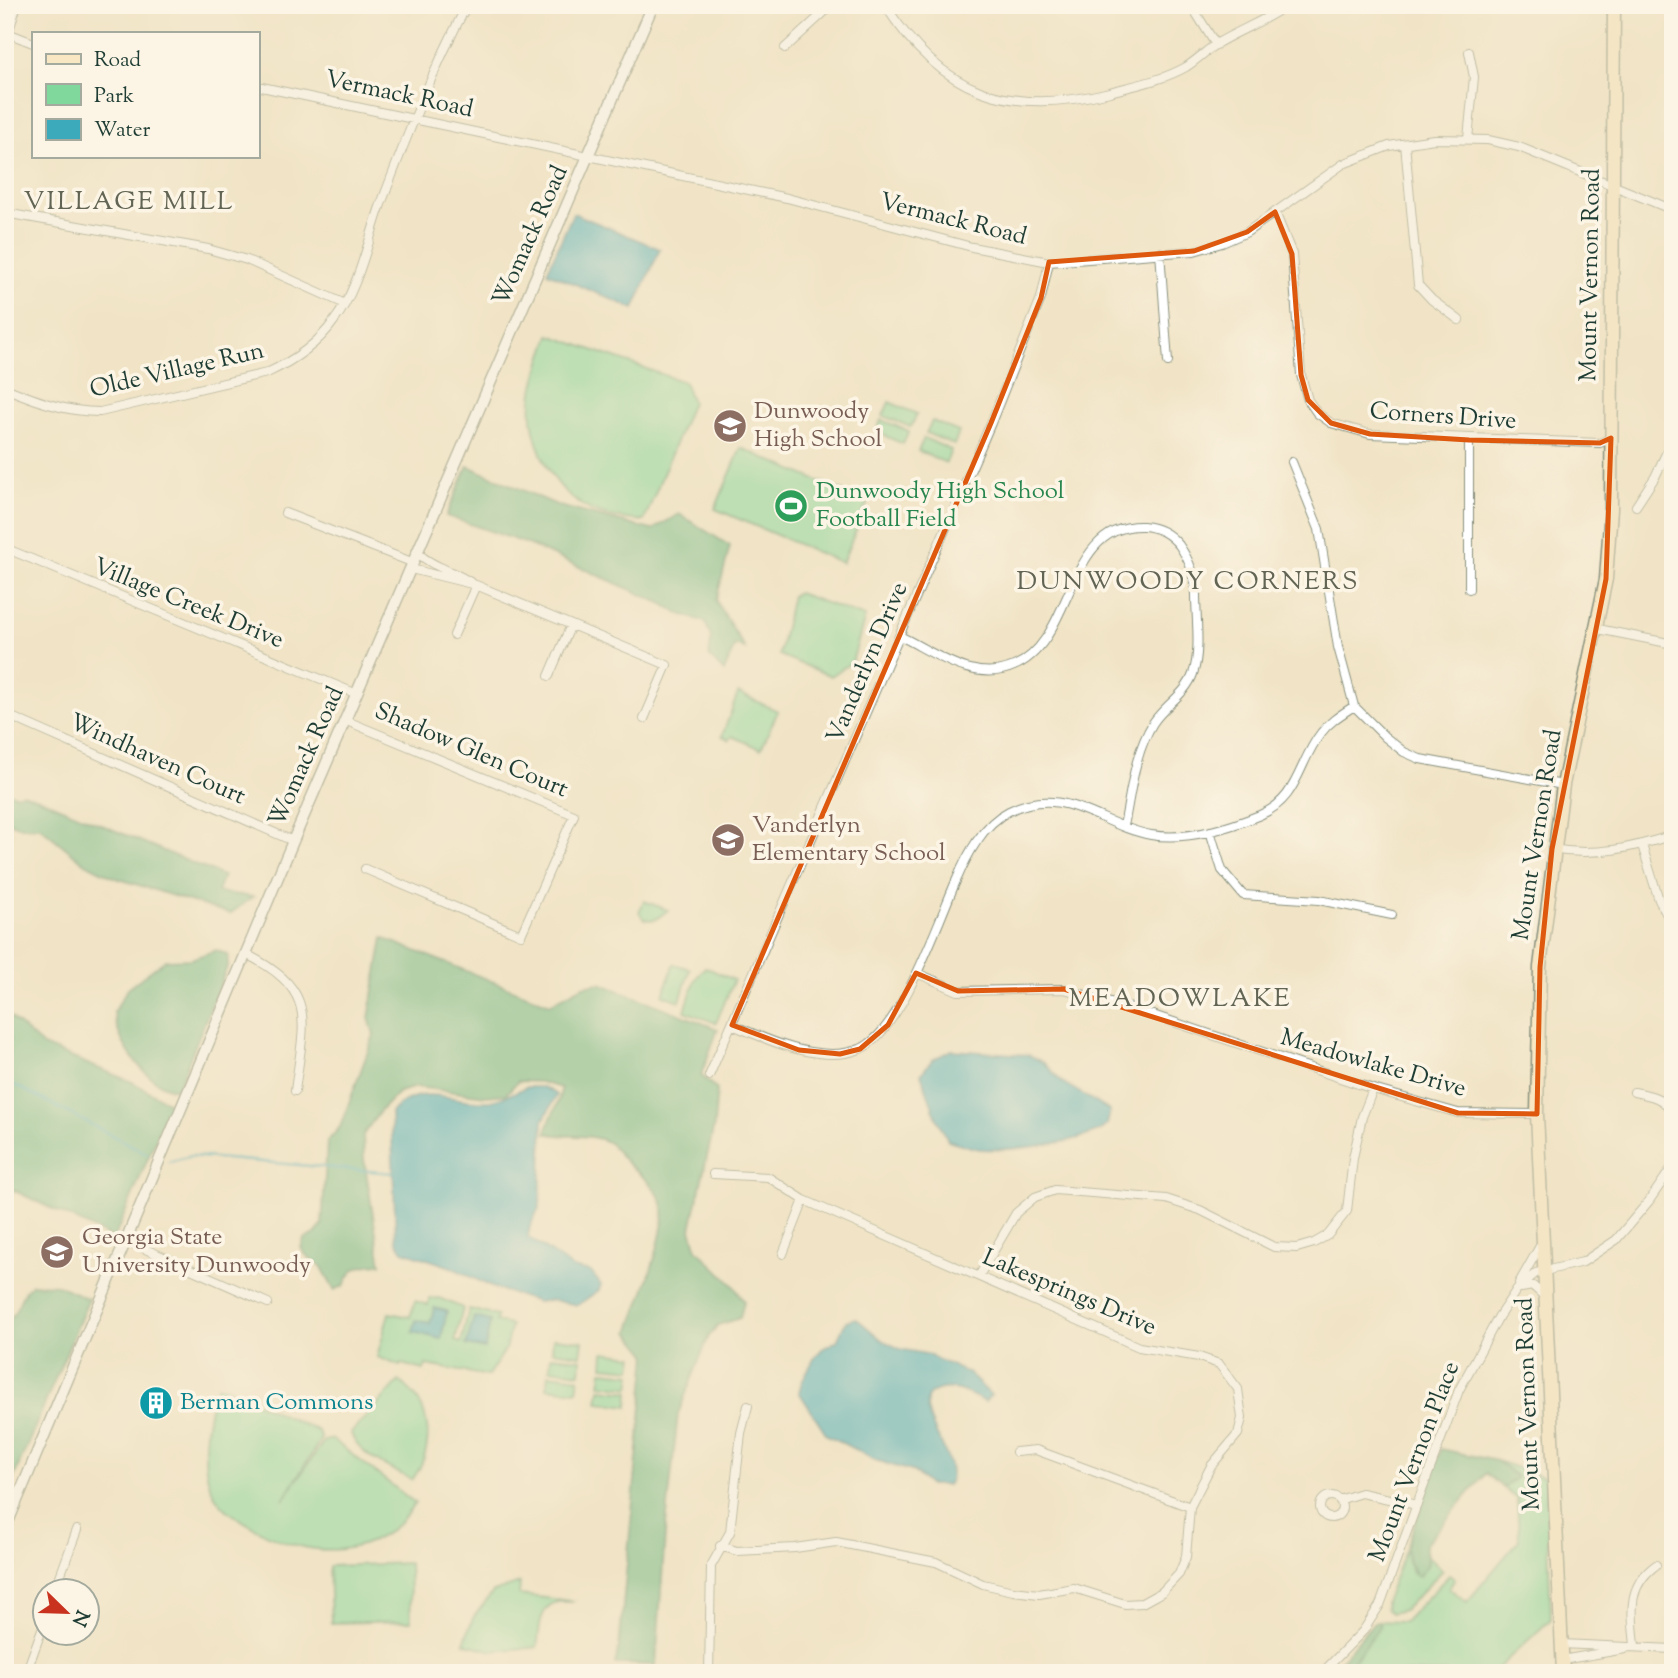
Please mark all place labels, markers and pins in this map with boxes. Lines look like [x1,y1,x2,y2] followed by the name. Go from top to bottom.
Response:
[754,395,883,457] place label: Dunwoody High School
[711,407,749,445] school or university icon: Dunwoody High School
[816,475,1065,537] place label: Dunwoody High School Football Field
[772,487,810,525] sports icon: Dunwoody High School Football Field
[752,809,946,871] place label: Vanderlyn Elementary School
[709,821,747,859] school or university icon: Vanderlyn Elementary School
[82,1221,311,1283] place label: Georgia State University Dunwoody
[38,1233,76,1271] school or university icon: Georgia State University Dunwoody
[137,1384,175,1422] building icon: Berman Commons
[180,1386,374,1420] place label: Berman Commons

